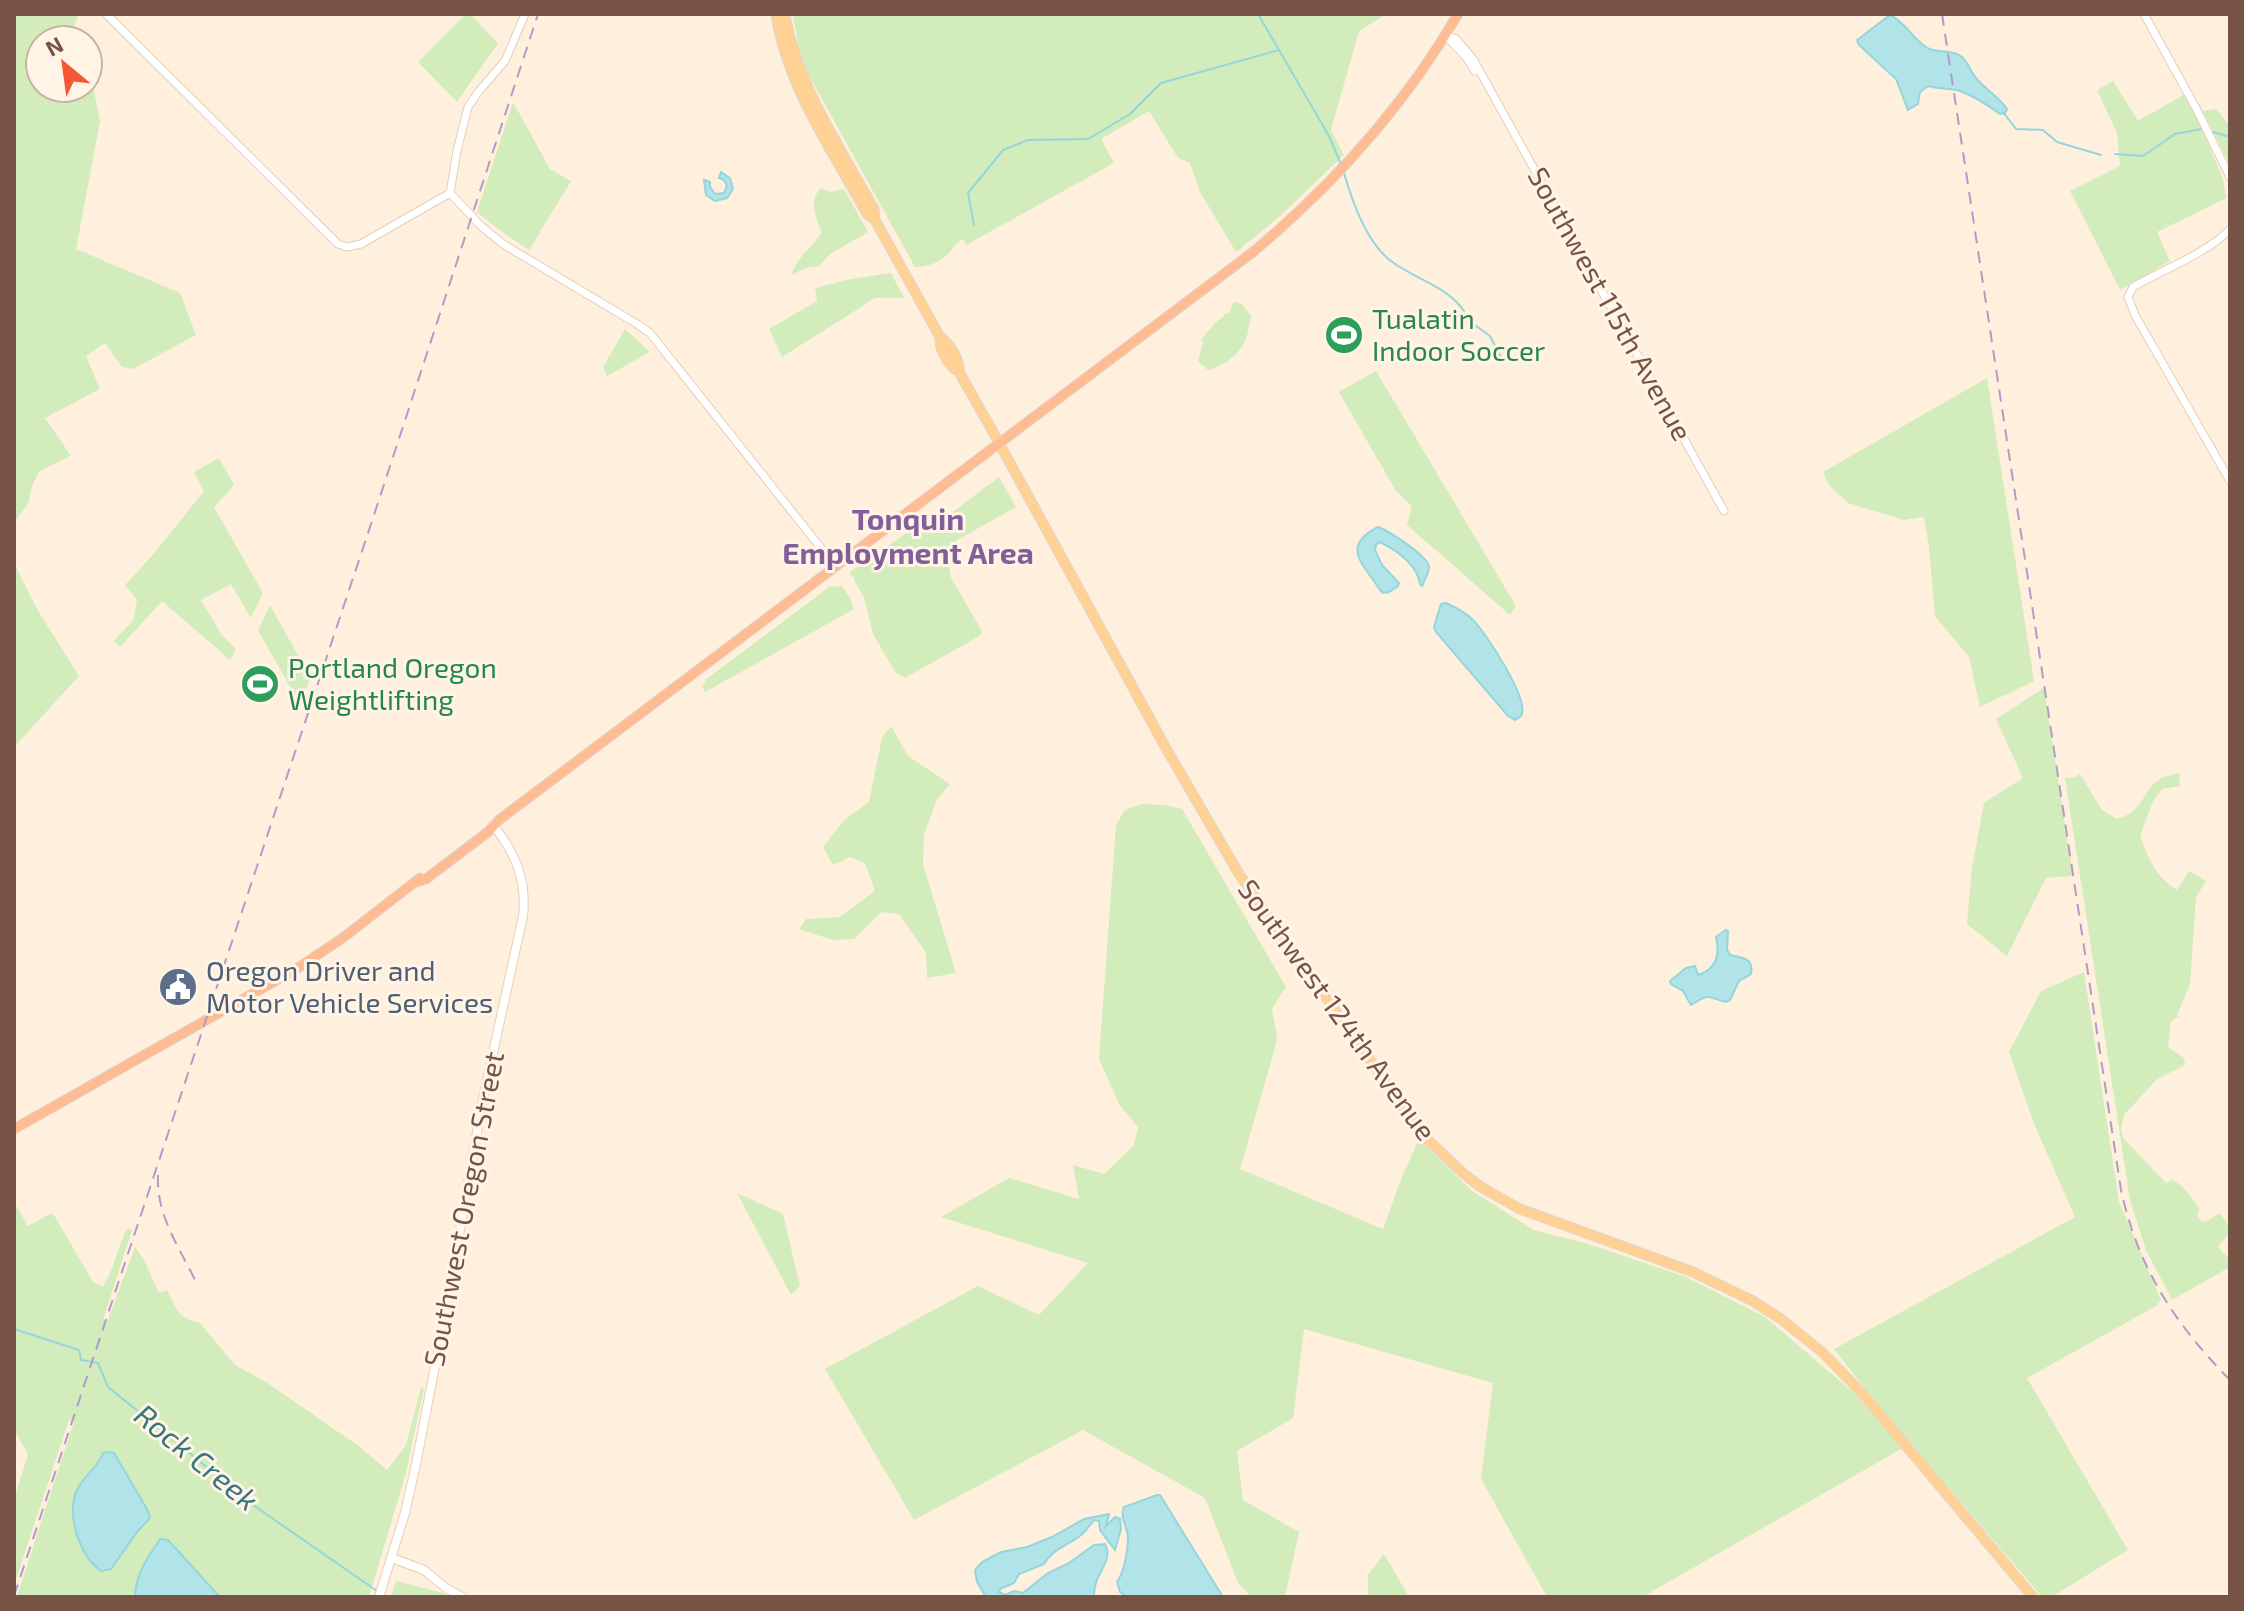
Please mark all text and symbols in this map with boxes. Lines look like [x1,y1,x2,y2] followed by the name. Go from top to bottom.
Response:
[24,24,104,104] north arrow
[41,30,67,61] text: N
[1522,161,1700,446] street label: Southwest 115th Avenue
[1372,301,1545,367] place label: Tualatin Indoor Soccer
[1323,314,1365,356] sports icon: Tualatin Indoor Soccer
[782,500,1034,571] district label: Tonquin Employment Area
[288,650,497,716] place label: Portland Oregon Weightlifting
[239,663,281,705] sports icon: Portland Oregon Weightlifting
[1232,872,1444,1146] street label: Southwest 124th Avenue
[206,953,493,1019] place label: Oregon Driver and Motor Vehicle Services
[157,966,199,1008] public building icon: Oregon Driver and Motor Vehicle Services
[416,1048,510,1369] street label: Southwest Oregon Street
[128,1396,266,1517] water label: Rock Creek

